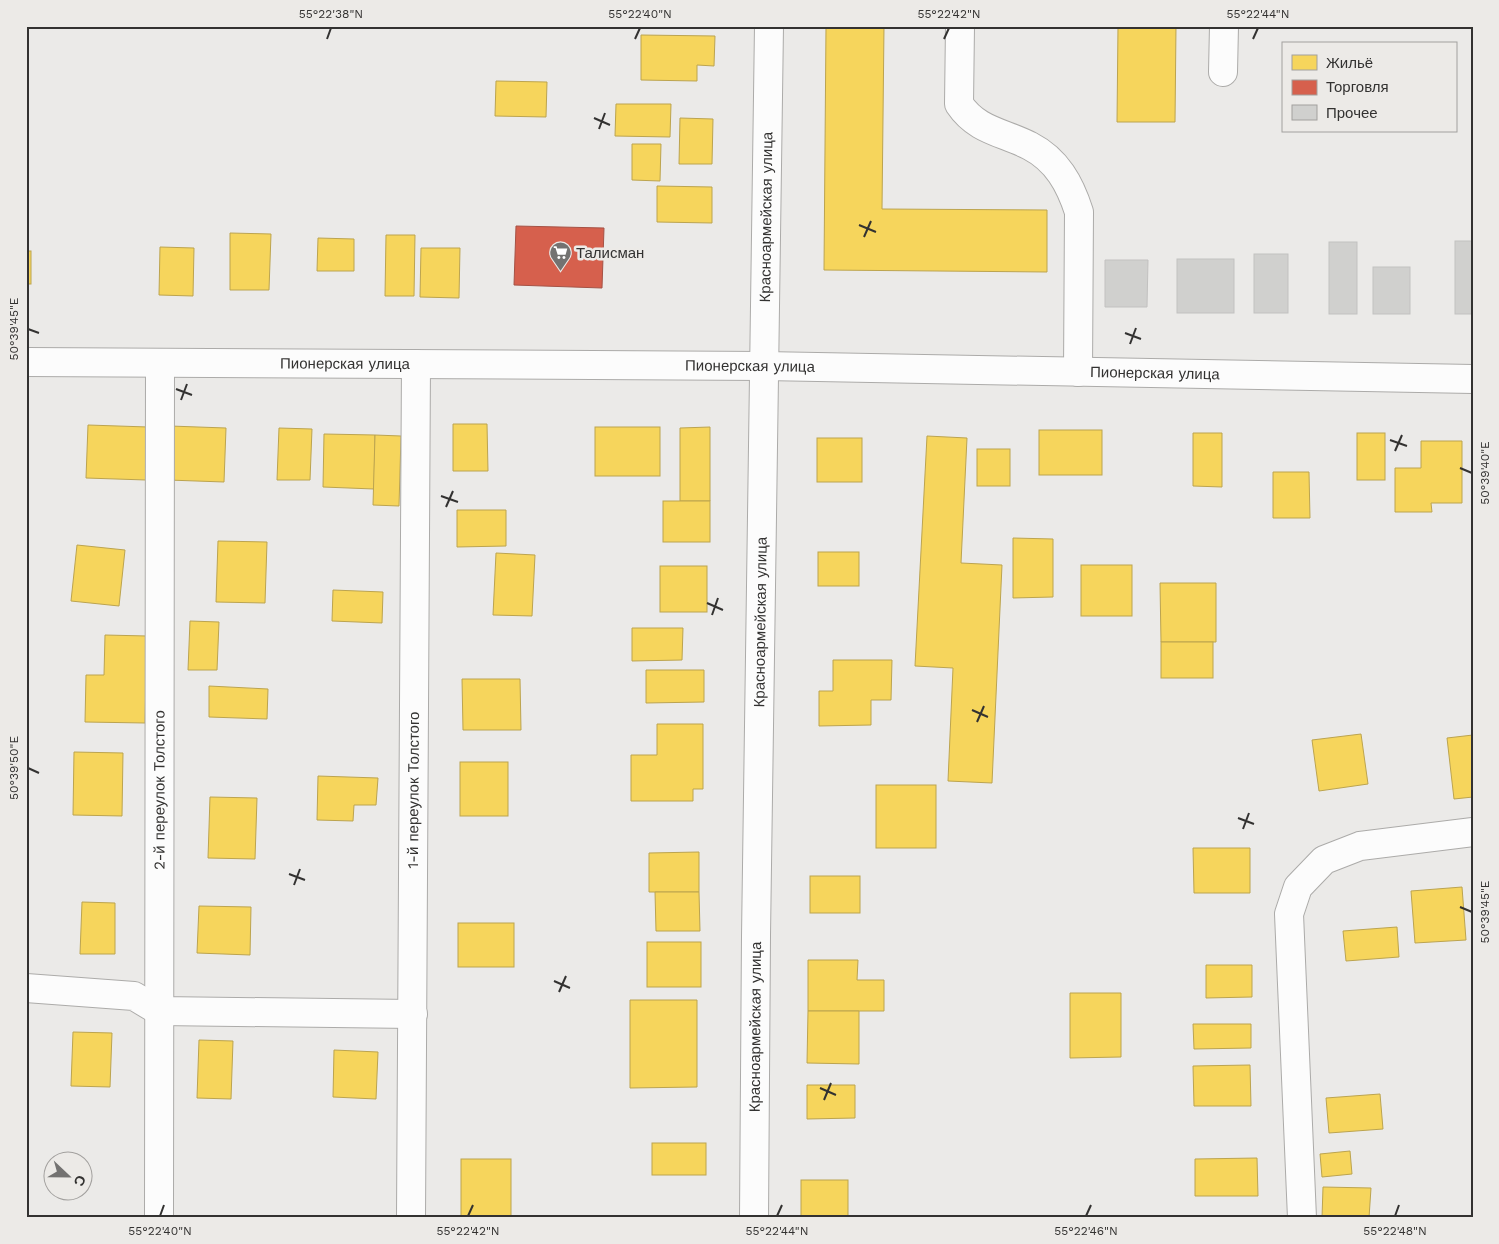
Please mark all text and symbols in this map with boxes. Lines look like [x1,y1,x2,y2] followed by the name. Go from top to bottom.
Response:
[299,7,363,21] text: 55°22'38"N
[608,7,672,21] text: 55°22'40"N
[917,7,981,21] text: 55°22'42"N
[1227,7,1289,21] text: 55°22'44"N
[1282,42,1456,132] legend
[1326,54,1373,72] text: Жильё
[1326,78,1389,96] text: Торговля
[1326,104,1378,122] text: Прочее
[756,131,776,302] street label: Красноармейская улица
[548,241,572,272] supermarket icon: Талисман
[576,244,644,262] place label: Талисман
[7,297,21,360] text: 50°39'45"E
[280,354,411,373] street label: Пионерская улица
[685,357,816,376] street label: Пионерская улица
[1090,363,1221,383] street label: Пионерская улица
[1478,441,1492,505] text: 50°39'40"E
[750,536,771,707] street label: Красноармейская улица
[150,710,169,870] street label: 2-й переулок Толстого
[404,711,423,869] street label: 1-й переулок Толстого
[7,736,21,800] text: 50°39'50"E
[1478,880,1492,943] text: 50°39'45"E
[746,941,765,1112] street label: Красноармейская улица
[42,1152,92,1202] north arrow
[71,1173,89,1189] text: С
[128,1224,192,1238] text: 55°22'40"N
[436,1224,500,1238] text: 55°22'42"N
[746,1224,808,1238] text: 55°22'44"N
[1054,1224,1118,1238] text: 55°22'46"N
[1363,1224,1427,1238] text: 55°22'48"N

